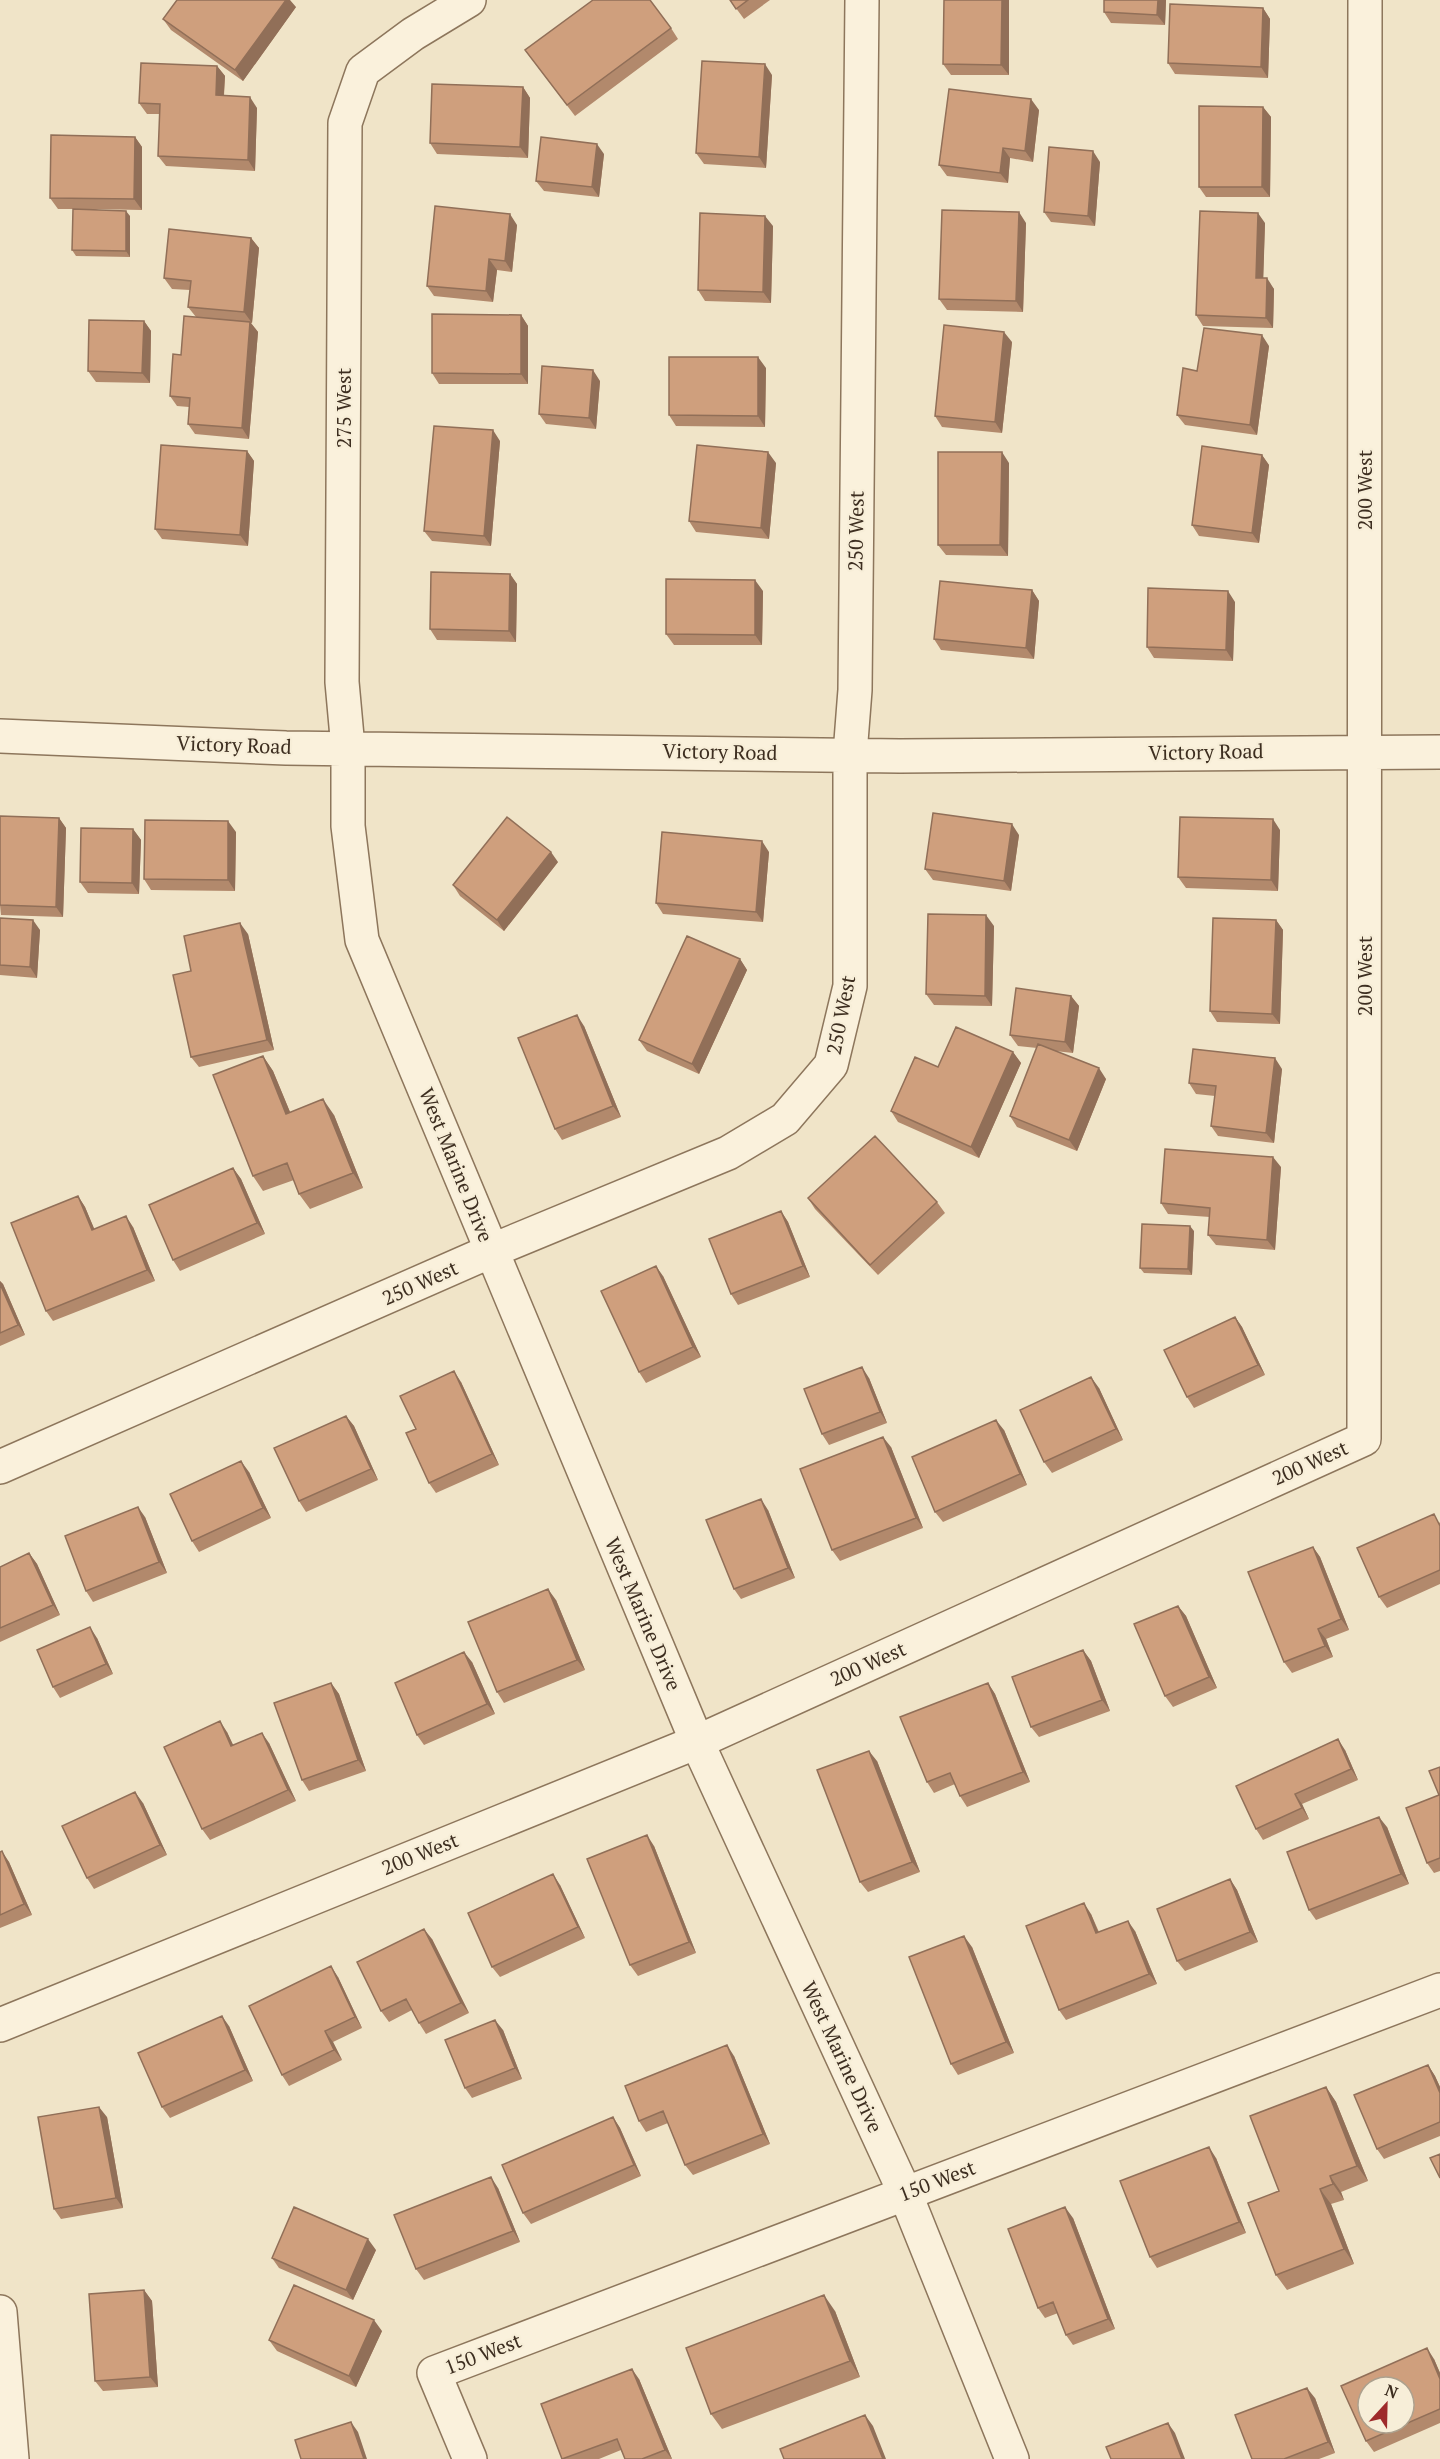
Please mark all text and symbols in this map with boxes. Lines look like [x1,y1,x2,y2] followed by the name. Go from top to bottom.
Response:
[330,367,357,448] street label: 275 West
[1351,449,1378,530] street label: 200 West
[841,490,870,571] street label: 250 West
[176,729,292,760] street label: Victory Road
[662,737,778,766] street label: Victory Road
[1148,737,1264,766] street label: Victory Road
[1351,935,1378,1016] street label: 200 West
[820,972,862,1057] street label: 250 West
[413,1084,500,1246] street label: West Marine Drive
[378,1254,463,1311] street label: 250 West
[1268,1434,1353,1491] street label: 200 West
[599,1533,688,1695] street label: West Marine Drive
[826,1635,911,1692] street label: 200 West
[377,1826,463,1881] street label: 200 West
[796,1977,889,2137] street label: West Marine Drive
[894,2153,980,2208] street label: 150 West
[440,2326,526,2381] street label: 150 West
[1356,2375,1416,2435] north arrow
[1382,2379,1401,2404] text: N

